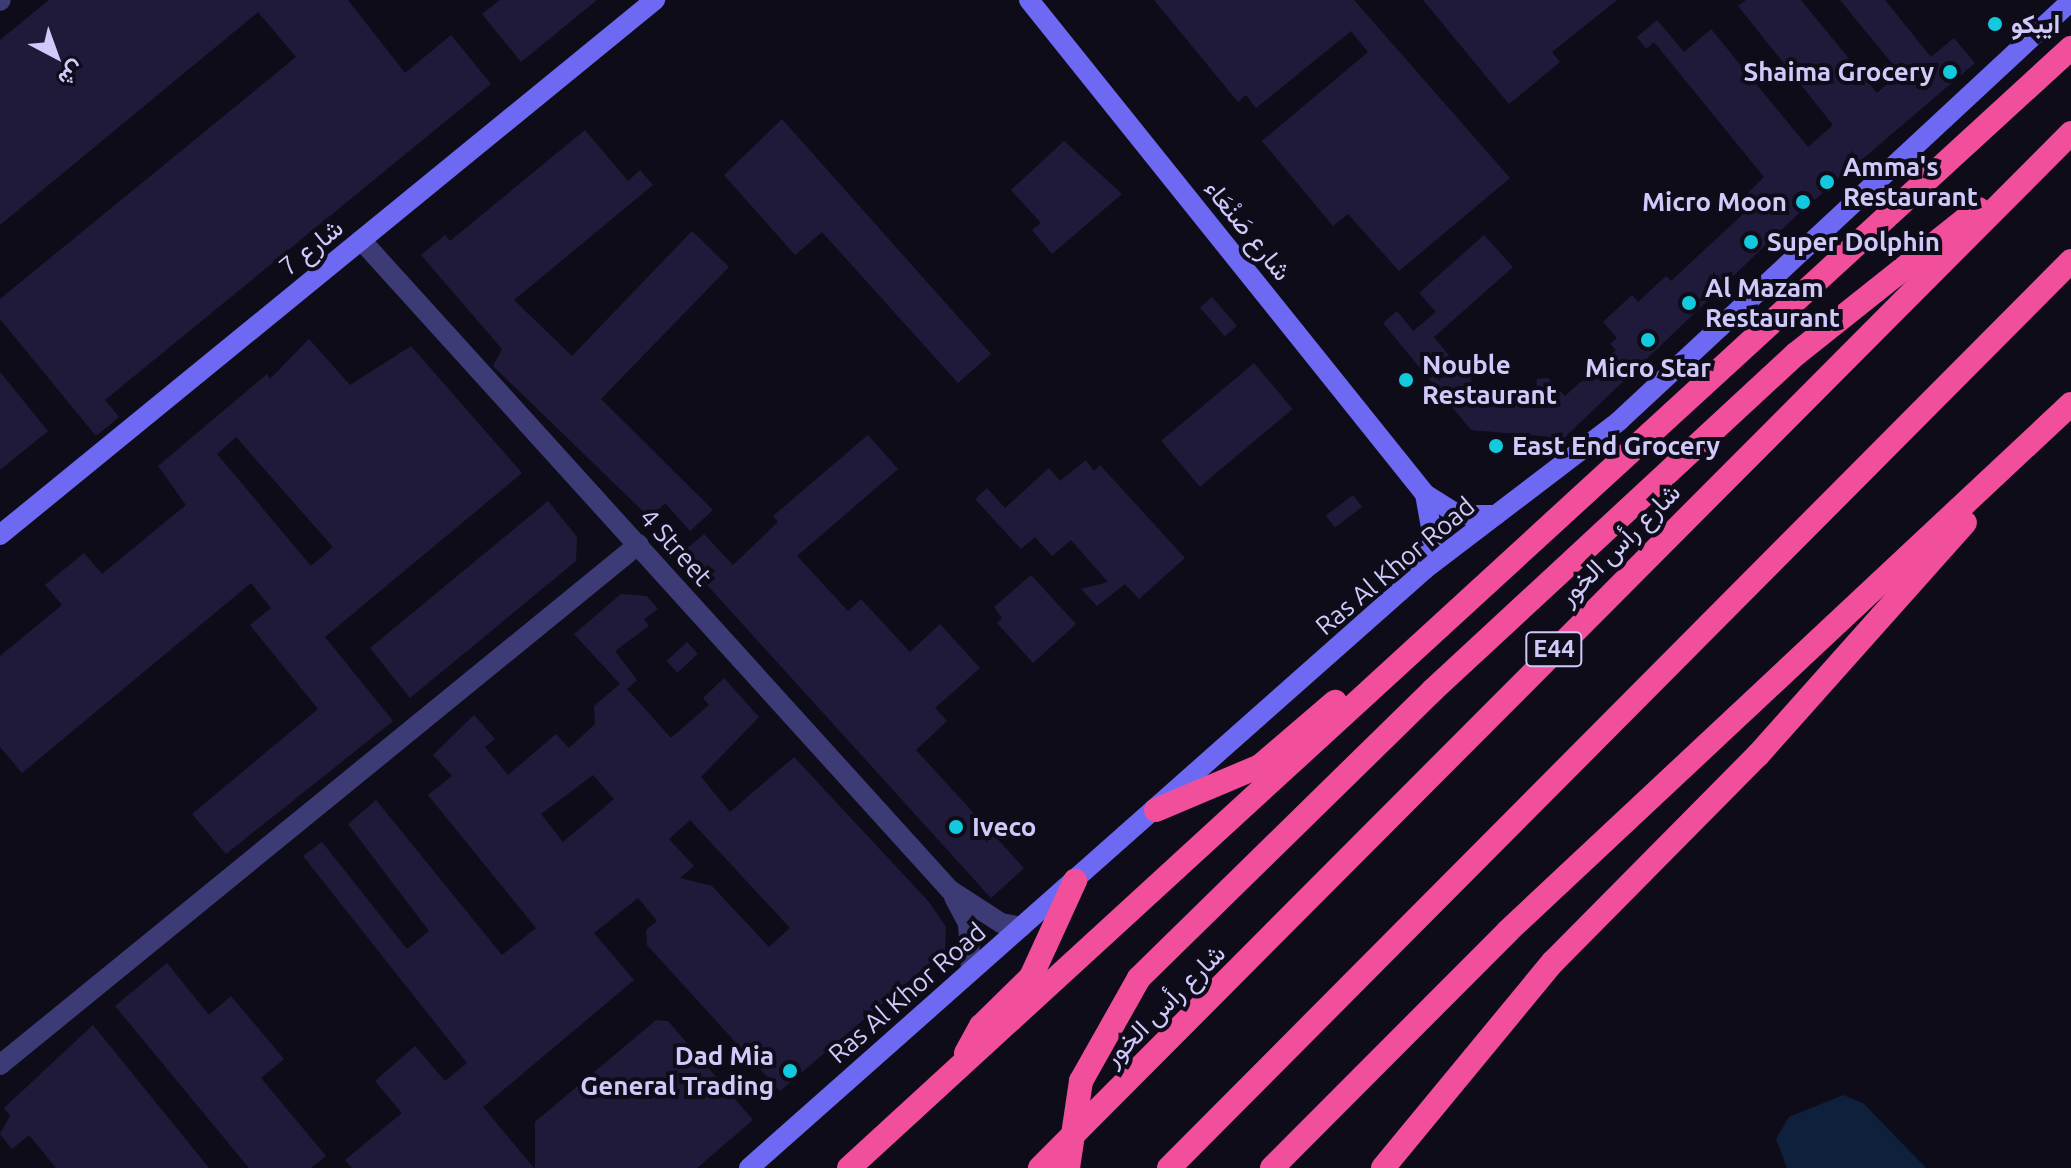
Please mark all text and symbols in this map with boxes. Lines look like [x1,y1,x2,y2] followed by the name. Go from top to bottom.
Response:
[2011,8,2060,40] place label: ايبكو
[1986,15,2004,33] marker: ايبكو
[16,16,96,96] north arrow
[54,56,90,93] text: ش
[1743,56,1934,88] place label: Shaima Grocery
[1941,63,1959,81] marker: Shaima Grocery
[1843,151,1978,212] place label: Amma's Restaurant
[1198,173,1298,287] street label: شارع صَنْعَاء
[1818,173,1836,191] marker: Amma's Restaurant
[1642,186,1787,218] place label: Micro Moon
[1794,193,1812,211] marker: Micro Moon
[273,212,349,282] street label: شارع 7
[1767,226,1940,258] place label: Super Dolphin
[1742,233,1760,251] marker: Super Dolphin
[1705,272,1840,334] place label: Al Mazam Restaurant
[1680,294,1698,312] marker: Al Mazam Restaurant
[1639,331,1657,349] marker: Micro Star
[1422,349,1557,410] place label: Nouble Restaurant
[1585,352,1711,384] place label: Micro Star
[1397,371,1415,389] marker: Nouble Restaurant
[1512,430,1720,462] place label: East End Grocery
[1487,437,1505,455] marker: East End Grocery
[1551,476,1687,612] street label: شارع رأس الخور
[1309,490,1481,642] street label: Ras Al Khor Road
[633,502,719,592] street label: 4 Street
[1524,629,1584,669] road number: E44
[972,811,1036,843] place label: Iveco
[947,818,965,836] marker: Iveco
[822,916,992,1070] street label: Ras Al Khor Road
[1096,937,1232,1073] street label: شارع رأس الخور
[580,1040,774,1102] place label: Dad Mia General Trading
[781,1062,799,1080] marker: Dad Mia General Trading

